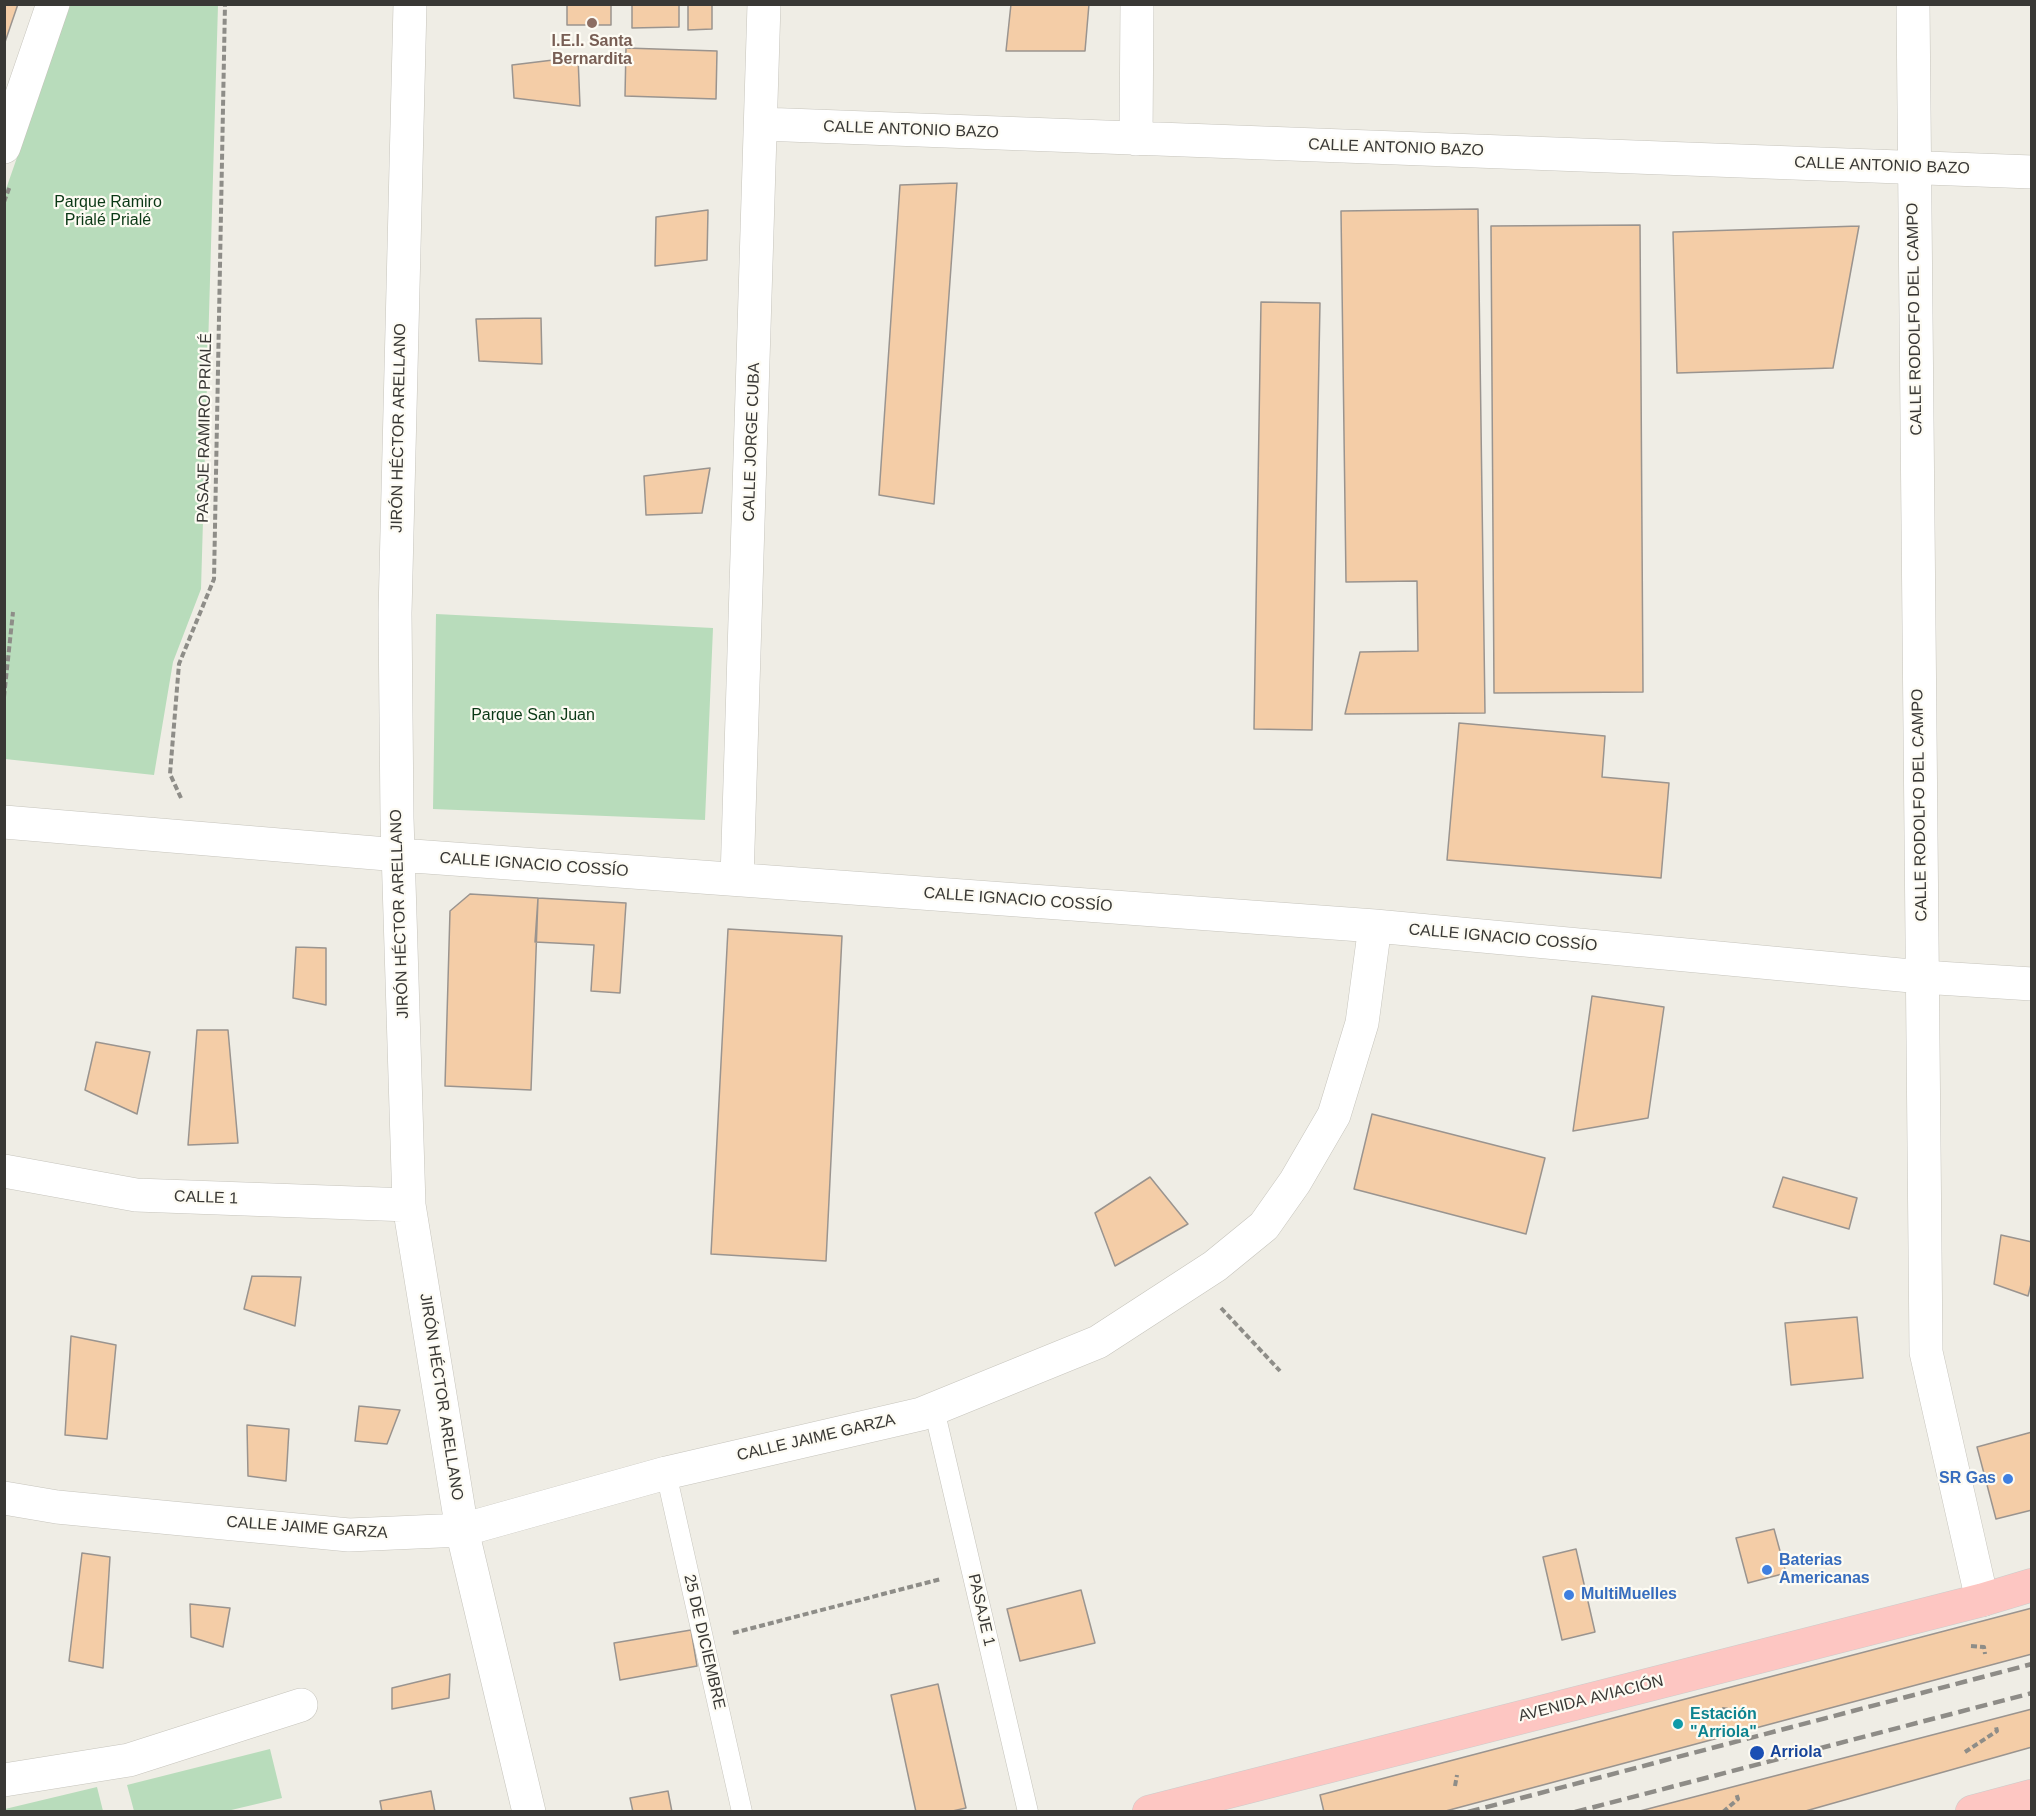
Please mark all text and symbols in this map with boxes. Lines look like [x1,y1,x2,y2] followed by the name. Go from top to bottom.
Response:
[585,16,599,30] marker: I.E.I. Santa Bernardita
[552,32,632,70] place label: I.E.I. Santa Bernardita
[823,117,999,143] street label: CALLE ANTONIO BAZO
[1308,135,1484,161] street label: CALLE ANTONIO BAZO
[1794,153,1970,179] street label: CALLE ANTONIO BAZO
[54,193,162,231] park label: Parque Ramiro Prialé Prialé
[1903,202,1927,436] street label: CALLE RODOLFO DEL CAMPO
[388,323,410,533] street label: JIRÓN HÉCTOR ARELLANO
[194,333,216,523] street label: PASAJE RAMIRO PRIALÉ
[740,362,764,522] street label: CALLE JORGE CUBA
[1908,688,1932,922] street label: CALLE RODOLFO DEL CAMPO
[471,706,595,726] park label: Parque San Juan
[387,809,413,1019] street label: JIRÓN HÉCTOR ARELLANO
[439,849,629,881] street label: CALLE IGNACIO COSSÍO
[923,884,1113,916] street label: CALLE IGNACIO COSSÍO
[1408,920,1598,956] street label: CALLE IGNACIO COSSÍO
[174,1187,238,1209] street label: CALLE 1
[415,1292,467,1502] street label: JIRÓN HÉCTOR ARELLANO
[735,1410,897,1466] street label: CALLE JAIME GARZA
[1939,1469,1996,1489] place label: SR Gas
[2001,1472,2015,1486] marker: SR Gas
[226,1513,388,1543] street label: CALLE JAIME GARZA
[1779,1551,1870,1589] place label: Baterias Americanas
[1760,1563,1774,1577] marker: Baterias Americanas
[963,1572,999,1648] street label: PASAJE 1
[679,1573,729,1711] street label: 25 DE DICIEMBRE
[1581,1585,1677,1605] place label: MultiMuelles
[1562,1588,1576,1602] marker: MultiMuelles
[1517,1672,1665,1726] street label: AVENIDA AVIACIÓN
[1690,1705,1757,1743] place label: Estación "Arriola"
[1671,1717,1685,1731] marker: Estación "Arriola"
[1770,1743,1822,1763] place label: Arriola
[1748,1744,1766,1762] marker: Arriola

